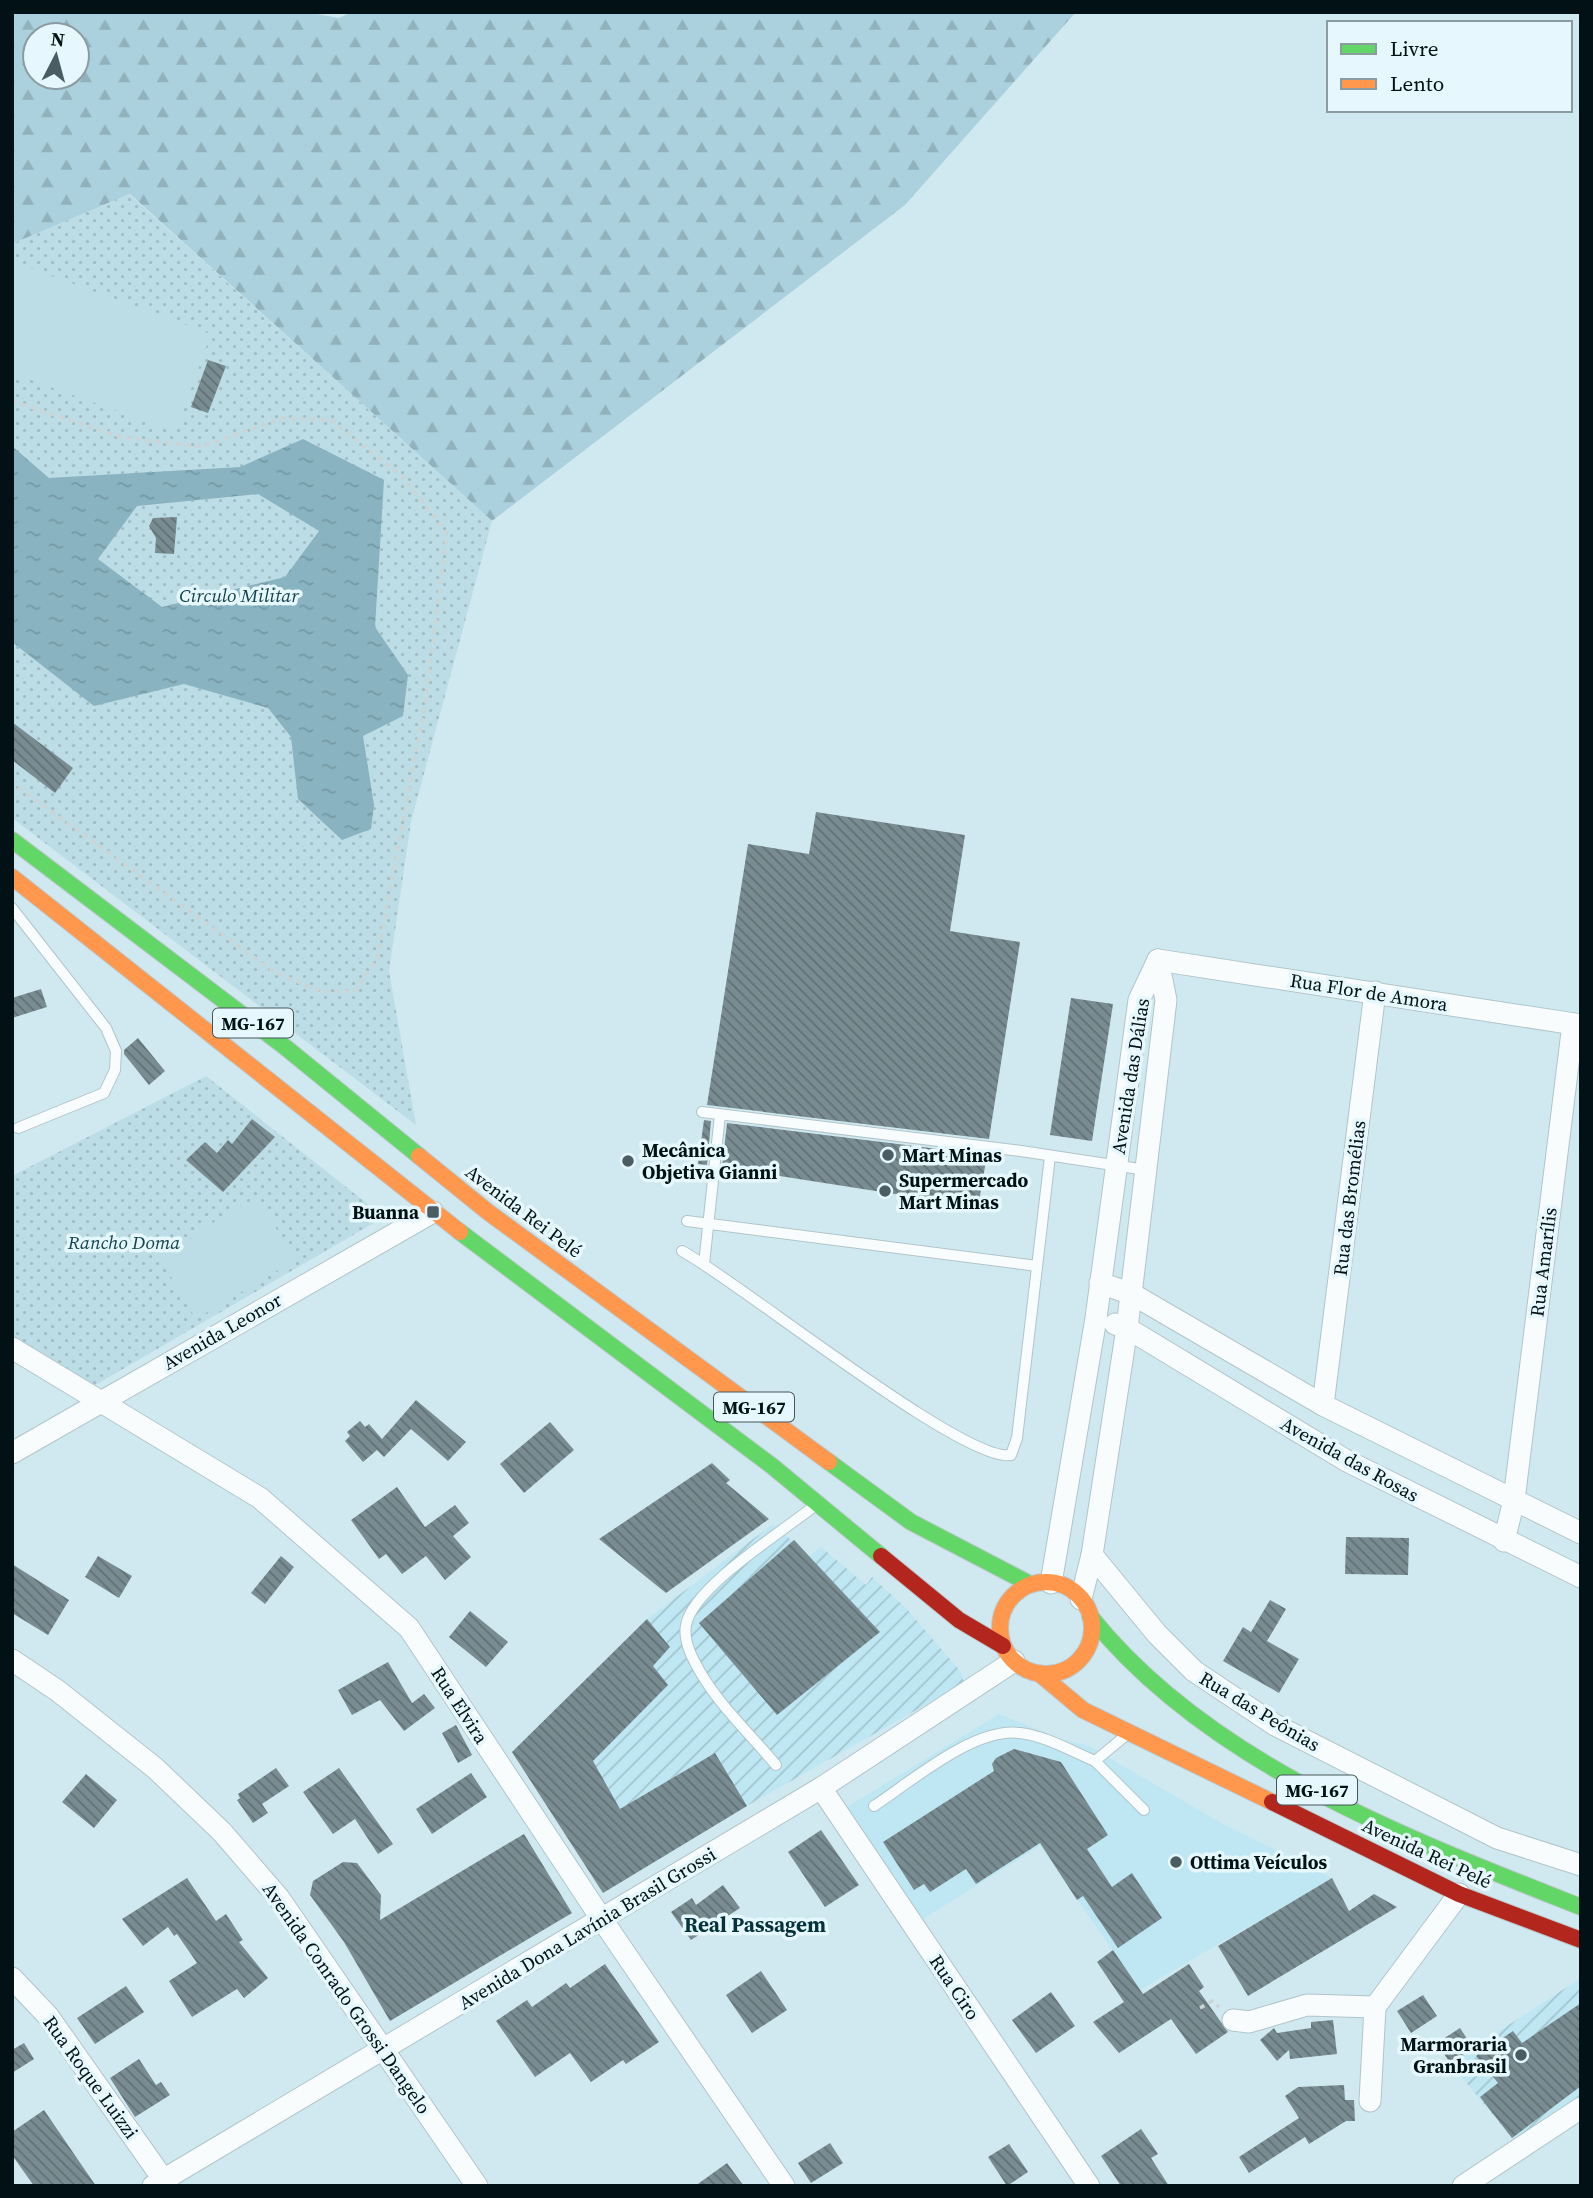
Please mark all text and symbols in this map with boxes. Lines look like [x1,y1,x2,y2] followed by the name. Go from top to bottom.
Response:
[21,21,91,91] north arrow
[1327,21,1572,112] legend
[50,25,66,53] text: N
[1390,34,1438,63] text: Livre
[1390,69,1444,98] text: Lento
[179,582,300,608] park label: Circulo Militar
[1288,967,1450,1017] street label: Rua Flor de Amora
[1105,996,1155,1156] street label: Avenida das Dálias
[213,1008,293,1038] road number: MG-167
[1327,1119,1371,1277] street label: Rua das Bromélias
[642,1137,777,1185] place label: Mecânica Objetiva Gianni
[902,1142,1002,1168] place label: Mart Minas
[880,1147,896,1163] marker: Mart Minas
[620,1153,636,1169] marker: Mecânica Objetiva Gianni
[460,1159,588,1263] street label: Avenida Rei Pelé
[899,1167,1029,1215] place label: Supermercado Mart Minas
[877,1183,893,1199] marker: Supermercado Mart Minas
[352,1199,420,1225] place label: Buanna
[425,1204,441,1220] marker: Buanna
[1523,1206,1563,1318] street label: Rua Amarílis
[67,1229,180,1255] park label: Rancho Doma
[158,1286,286,1376] street label: Avenida Leonor
[714,1392,794,1422] road number: MG-167
[1276,1410,1424,1508] street label: Avenida das Rosas
[425,1661,495,1749] street label: Rua Elvira
[1195,1665,1325,1757] street label: Rua das Peônias
[1277,1776,1357,1804] road number: MG-167
[1358,1812,1496,1894] street label: Avenida Rei Pelé
[454,1841,721,2015] street label: Avenida Dona Lavínia Brasil Grossi
[1190,1849,1328,1875] place label: Ottima Veículos
[1168,1854,1184,1870] marker: Ottima Veículos
[257,1877,437,2119] street label: Avenida Conrado Grossi Dangelo
[684,1910,826,1939] district label: Real Passagem
[924,1949,986,2025] street label: Rua Ciro
[38,2010,145,2144] street label: Rua Roque Luizzi
[1400,2031,1508,2079] place label: Marmoraria Granbrasil
[1513,2047,1529,2063] marker: Marmoraria Granbrasil

